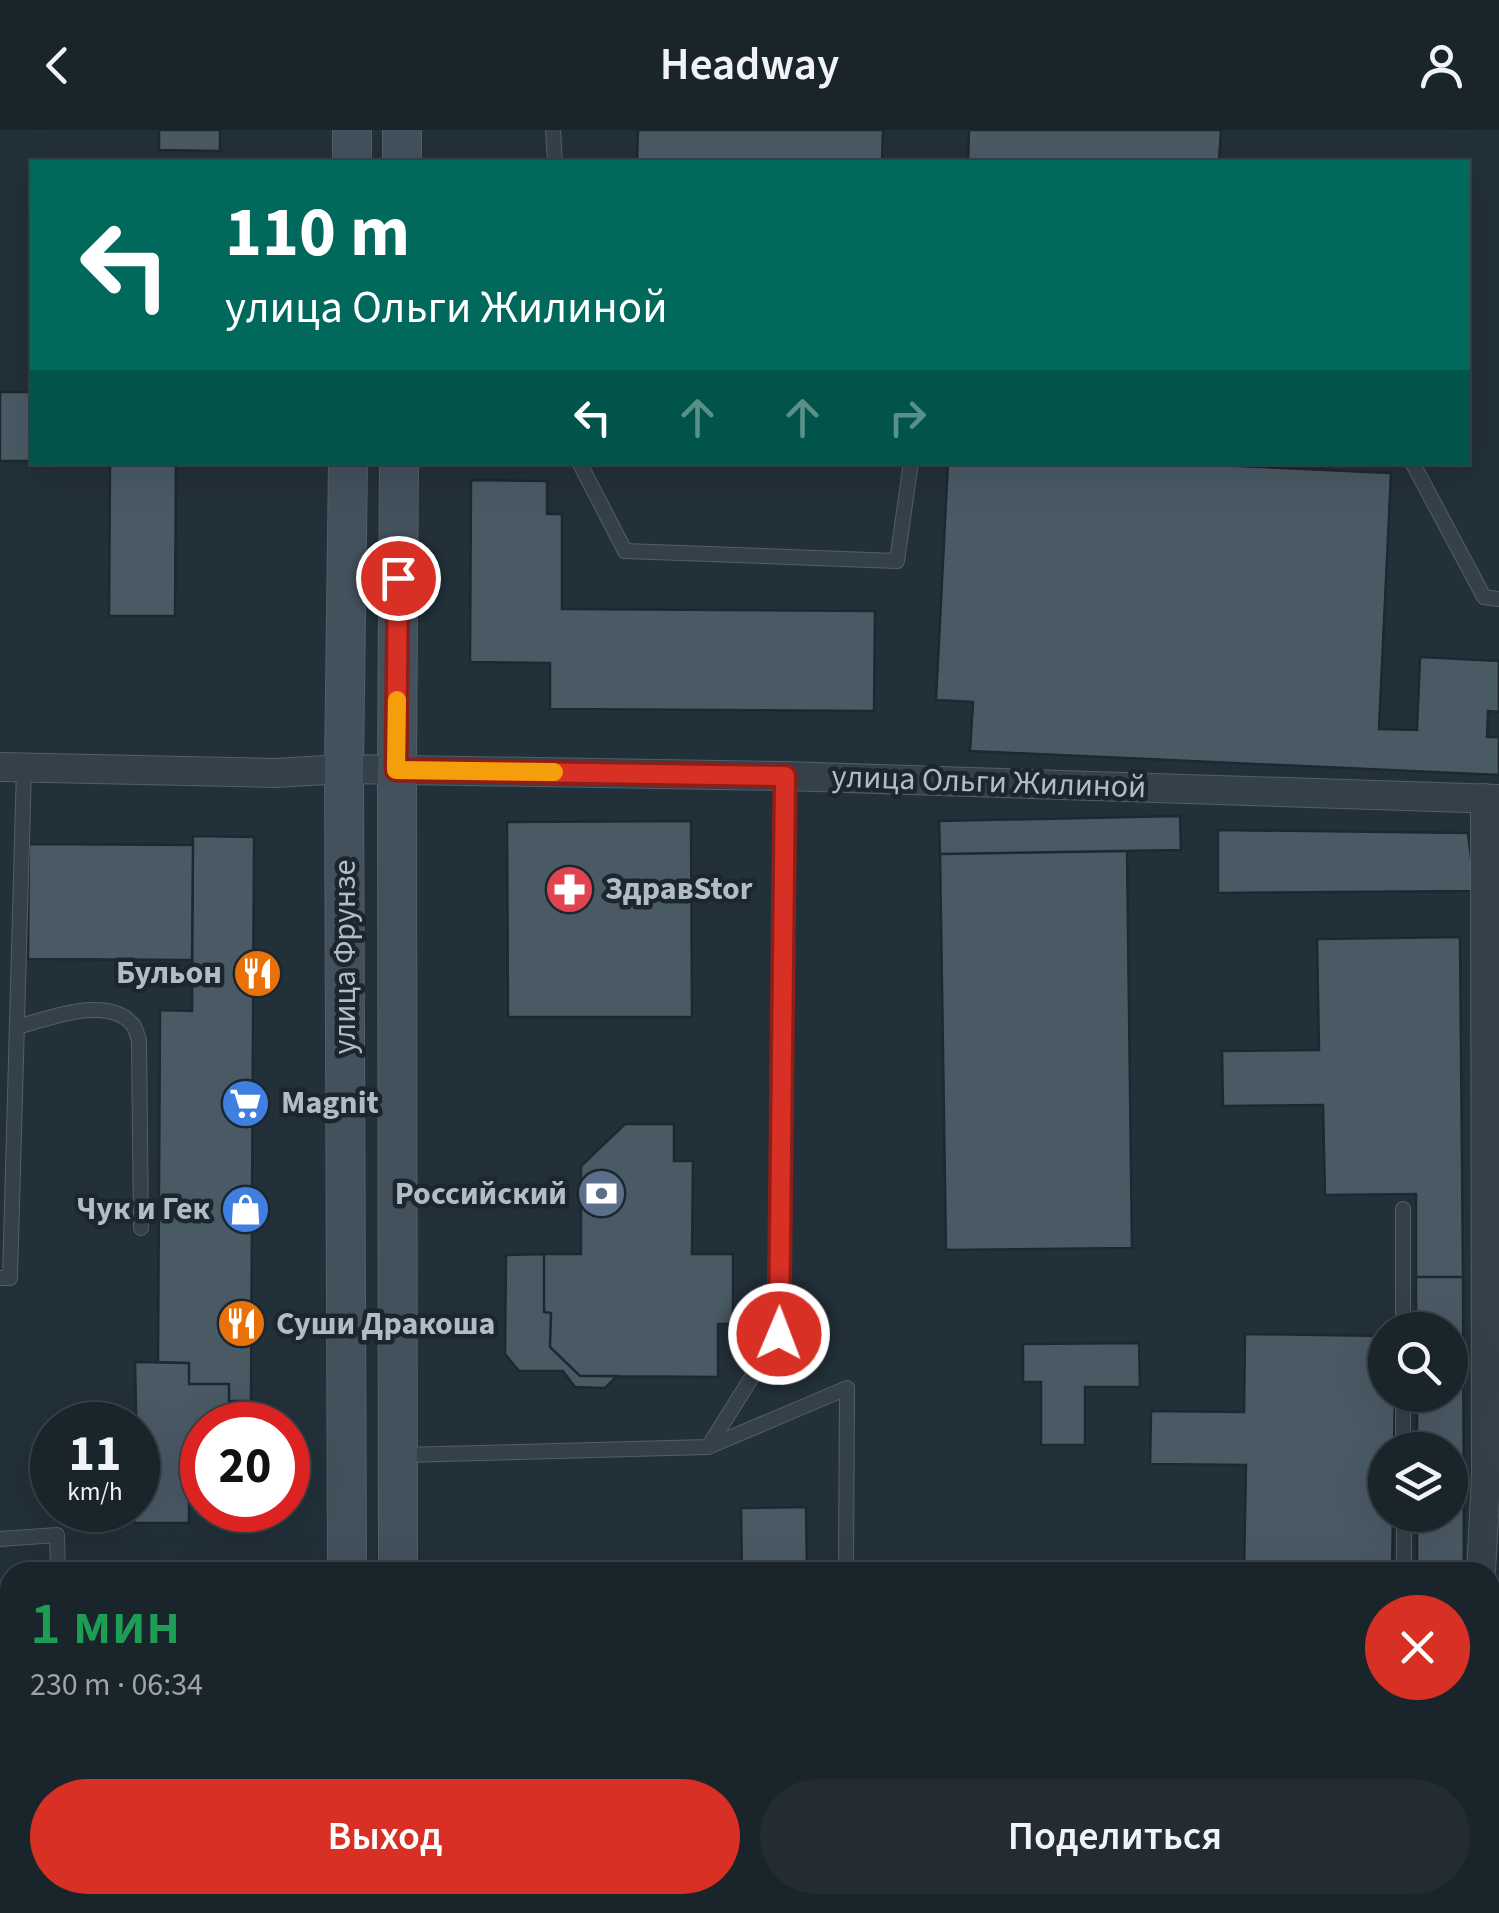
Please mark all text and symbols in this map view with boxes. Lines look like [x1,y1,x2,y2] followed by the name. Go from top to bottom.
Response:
[660,33,839,97] text: Headway
[30,38,85,93] icon: back
[1414,38,1469,93] icon: person
[225,183,410,283] text: 110 m
[60,200,190,330] icon: left
[225,276,668,340] text: улица Ольги Жилиной
[565,390,620,445] icon: left
[670,390,725,445] icon: ahead
[775,390,830,445] icon: ahead
[880,390,935,445] icon: right
[356,536,441,621] pin
[371,551,426,606] icon: arrive
[831,754,1147,810] street label: улица Ольги Жилиной
[322,860,368,1054] street label: улица Фрунзе
[544,863,596,915] pharmacy icon: ЗдравStor
[605,866,753,912] place label: ЗдравStor
[231,947,283,999] restaurant icon: Бульон
[116,950,222,996] place label: Бульон
[220,1077,272,1129] supermarket icon: Magnit
[281,1080,379,1126] place label: Magnit
[576,1168,628,1220] bank icon: Российский
[395,1171,567,1217] place label: Российский
[219,1183,271,1235] shop icon: Чук и Гек
[76,1186,210,1232] place label: Чук и Гек
[727,1282,831,1386] position arrow
[215,1298,267,1350] restaurant icon: Суши Дракоша
[276,1301,495,1347] place label: Суши Дракоша
[1368,1312,1468,1532] map controls
[1368,1312,1468,1412] button: search
[180,1402,310,1532] speed limit sign: 20
[69,1419,121,1490] text: 11
[1368,1432,1468,1532] button: layers
[67,1474,123,1510] text: km/h
[30,1582,180,1667] text: 1 мин
[1365,1595,1470,1700] button: close
[30,1662,203,1708] text: 230 m · 06:34
[30,1779,740,1894] button: Выход
[760,1779,1470,1894] button: Поделиться

